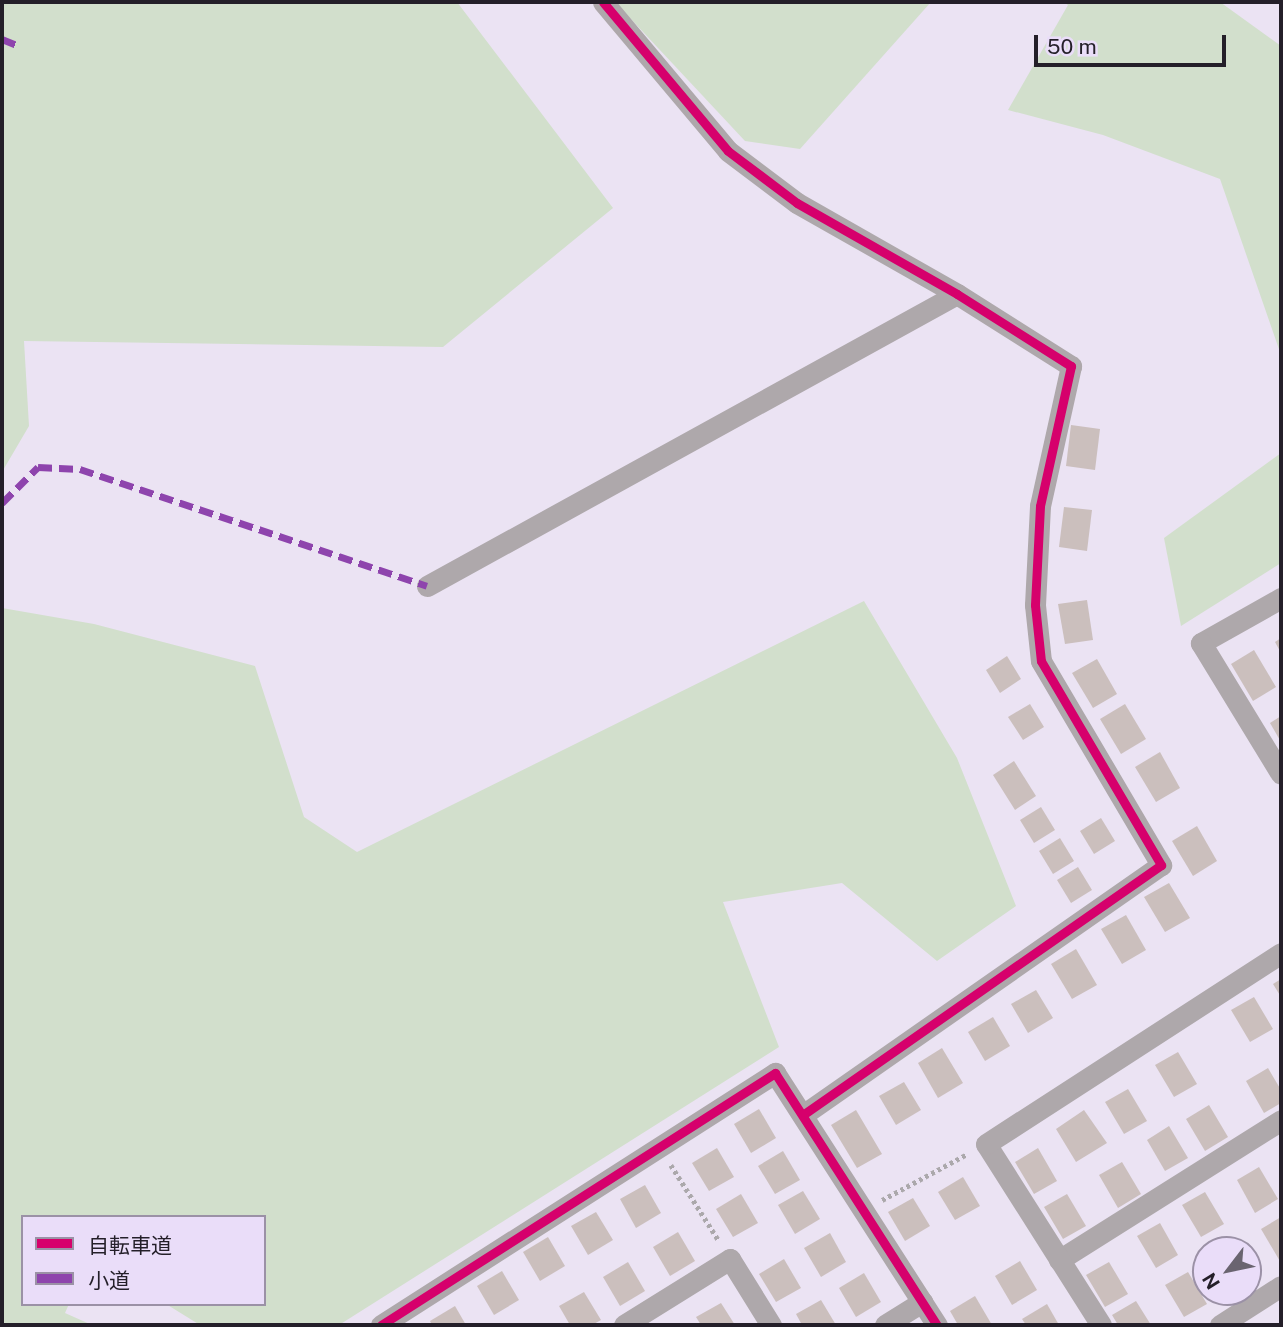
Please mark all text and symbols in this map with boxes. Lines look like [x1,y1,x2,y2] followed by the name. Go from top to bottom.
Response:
[1038,21,1230,65] scale bar
[1047,34,1097,59] text: 50 m
[21,1215,266,1306] legend
[88,1233,172,1258] text: 自転車道
[1192,1236,1262,1306] north arrow
[88,1268,130,1293] text: 小道
[1198,1269,1224,1293] text: N

